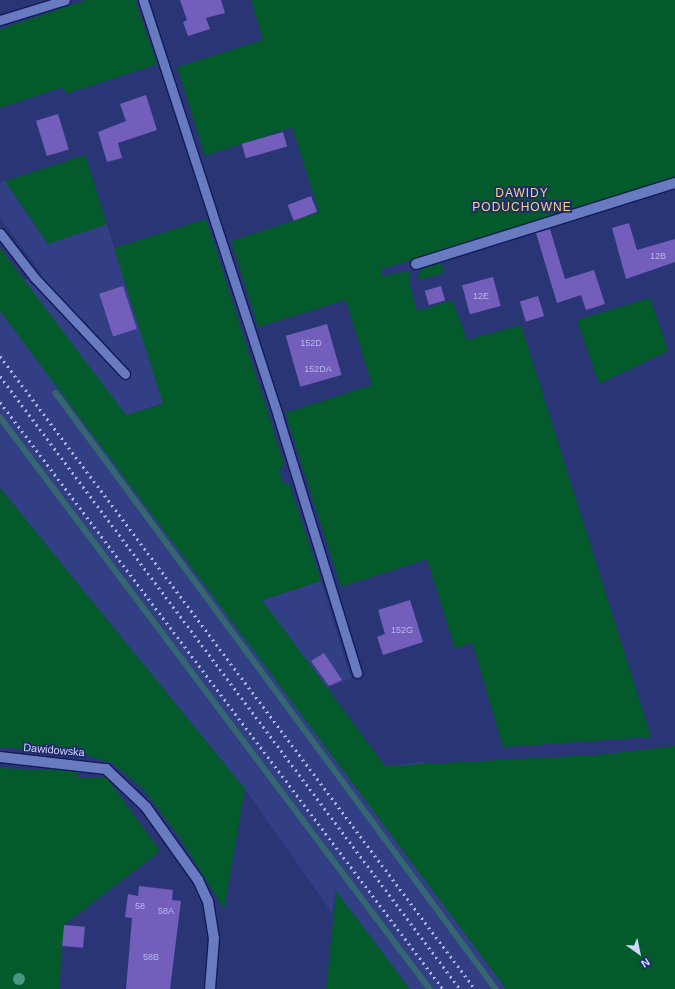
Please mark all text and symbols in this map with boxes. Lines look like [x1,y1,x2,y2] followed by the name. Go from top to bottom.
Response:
[472,187,572,215] district label: DAWIDY PODUCHOWNE
[650,251,666,261] house number: 12B
[473,291,489,301] house number: 12E
[300,338,322,348] house number: 152D
[304,364,332,374] house number: 152DA
[391,625,413,635] house number: 152G
[23,741,85,759] street label: Dawidowska
[135,901,145,911] house number: 58
[158,906,174,916] house number: 58A
[619,933,659,973] north arrow
[143,952,159,962] house number: 58B
[639,956,652,970] text: N

